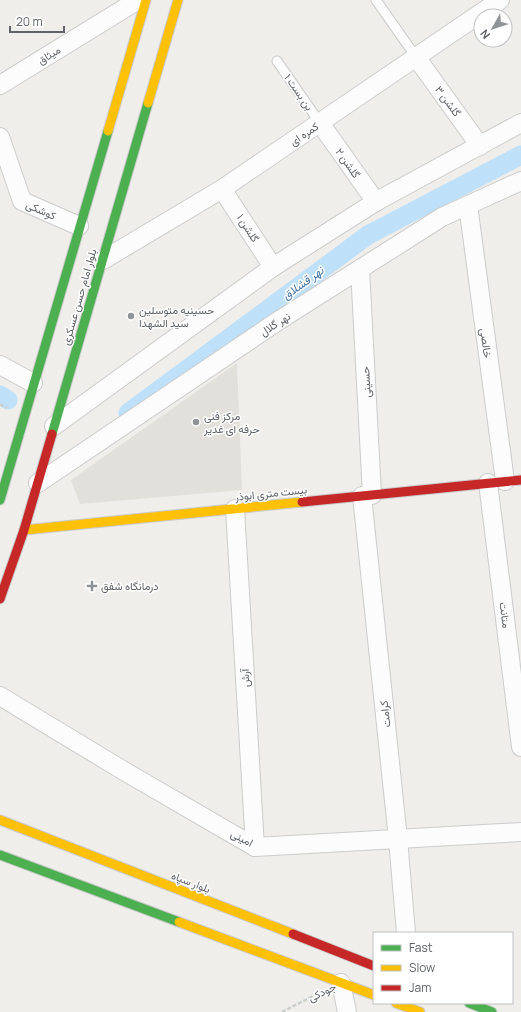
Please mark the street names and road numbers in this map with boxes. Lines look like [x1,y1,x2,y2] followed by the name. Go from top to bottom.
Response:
[34,42,63,67] street label: میثاق
[281,70,317,113] street label: بن بست ۱
[432,82,465,119] street label: گلشن ۳
[286,118,321,149] street label: کمره ای
[333,145,364,181] street label: گلشن ۲
[24,196,59,223] street label: کوشکی
[234,211,263,245] street label: گلشن ۱
[58,247,100,347] street label: بلوار امام حسن عسکری
[257,308,293,339] street label: نهر گلال
[477,327,496,359] street label: خالصی
[357,366,374,398] street label: حسینی
[233,481,308,504] street label: بیست متری ابوذر
[496,601,515,629] street label: متانت
[236,667,252,688] street label: آرش
[376,700,393,728] street label: کرامت
[228,825,256,850] street label: امینی
[169,867,213,897] street label: بلوار سپاه
[305,978,338,1005] street label: جودکی

